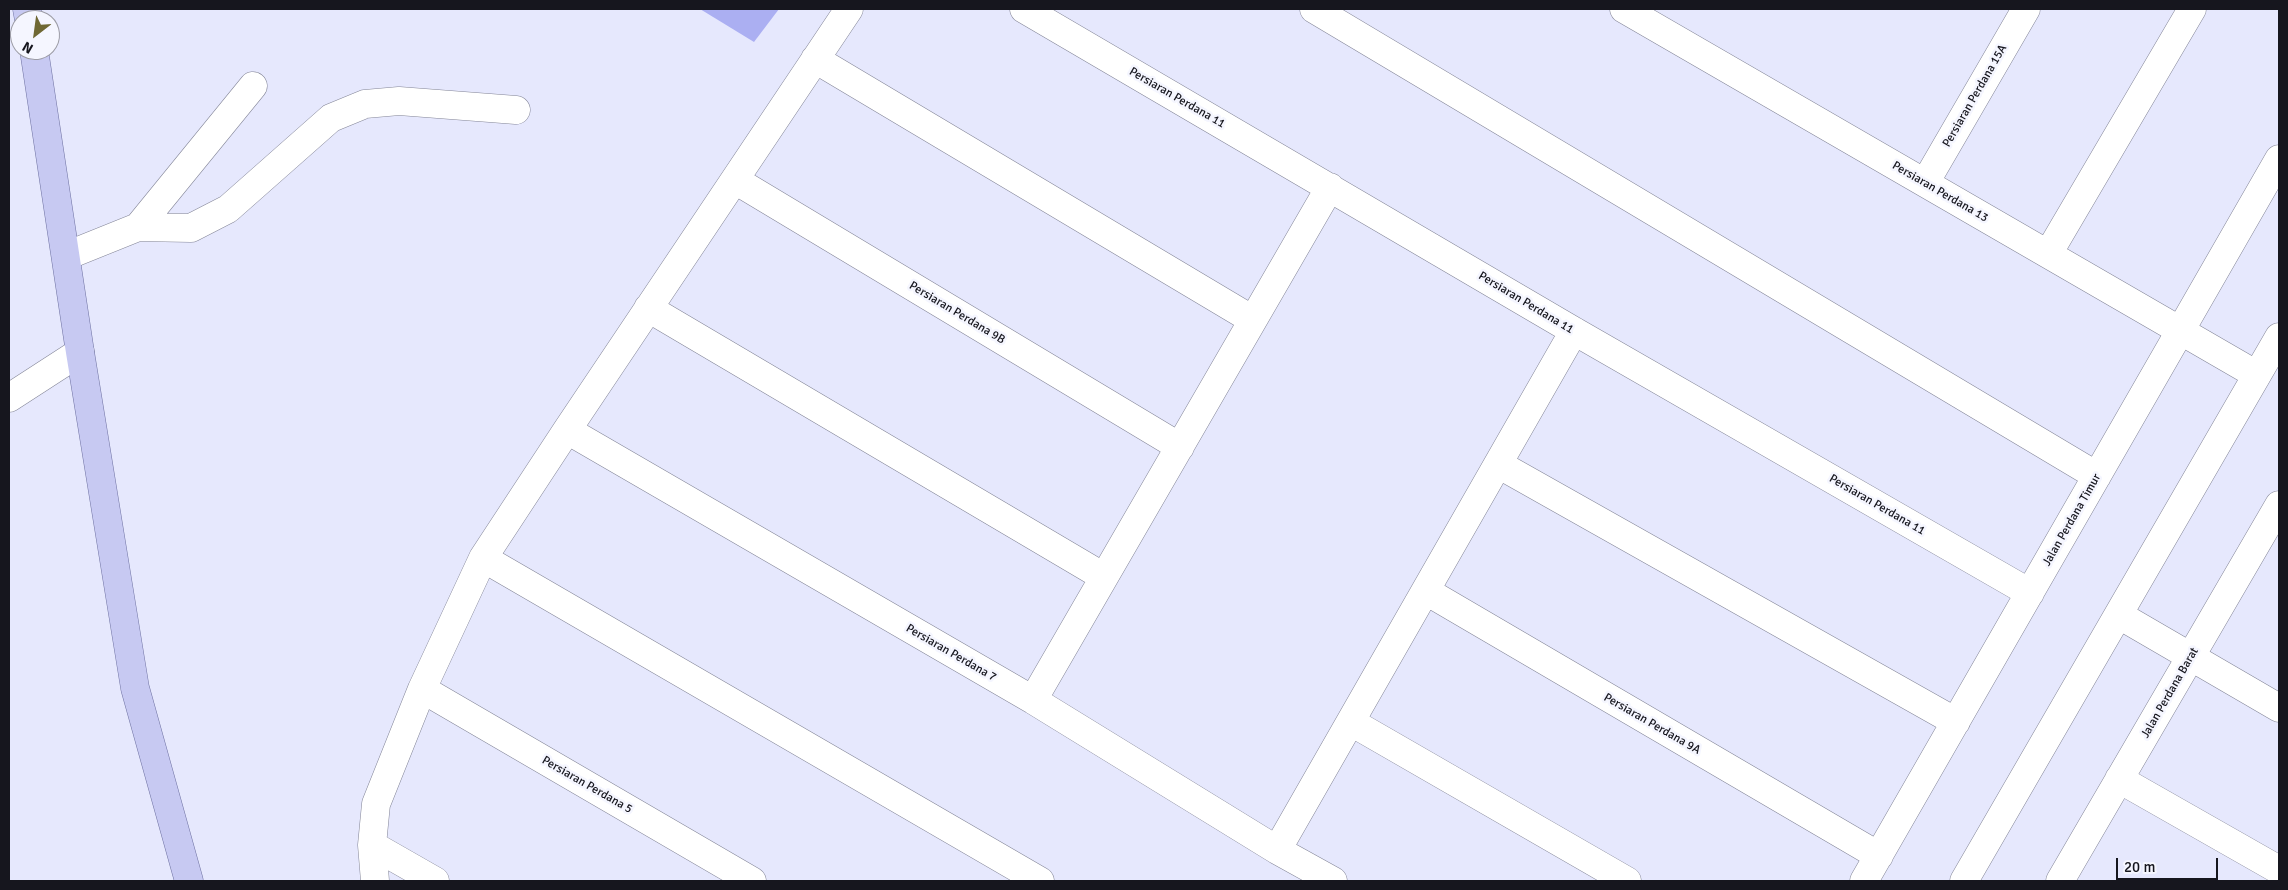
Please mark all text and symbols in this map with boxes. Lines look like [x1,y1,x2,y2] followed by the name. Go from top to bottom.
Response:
[10,10,60,60] north arrow
[19,38,36,57] text: N
[1940,42,2010,150] street label: Persiaran Perdana 15A
[1126,65,1228,131] street label: Persiaran Perdana 11
[1889,159,1991,225] street label: Persiaran Perdana 13
[1476,269,1576,337] street label: Persiaran Perdana 11
[906,279,1008,347] street label: Persiaran Perdana 9B
[2040,471,2104,569] street label: Jalan Perdana Timur
[1826,472,1928,538] street label: Persiaran Perdana 11
[903,621,999,685] street label: Persiaran Perdana 7
[2138,645,2202,741] street label: Jalan Perdana Barat
[1601,690,1703,758] street label: Persiaran Perdana 9A
[539,753,635,817] street label: Persiaran Perdana 5
[2118,848,2220,880] scale bar
[2124,858,2155,876] text: 20 m

